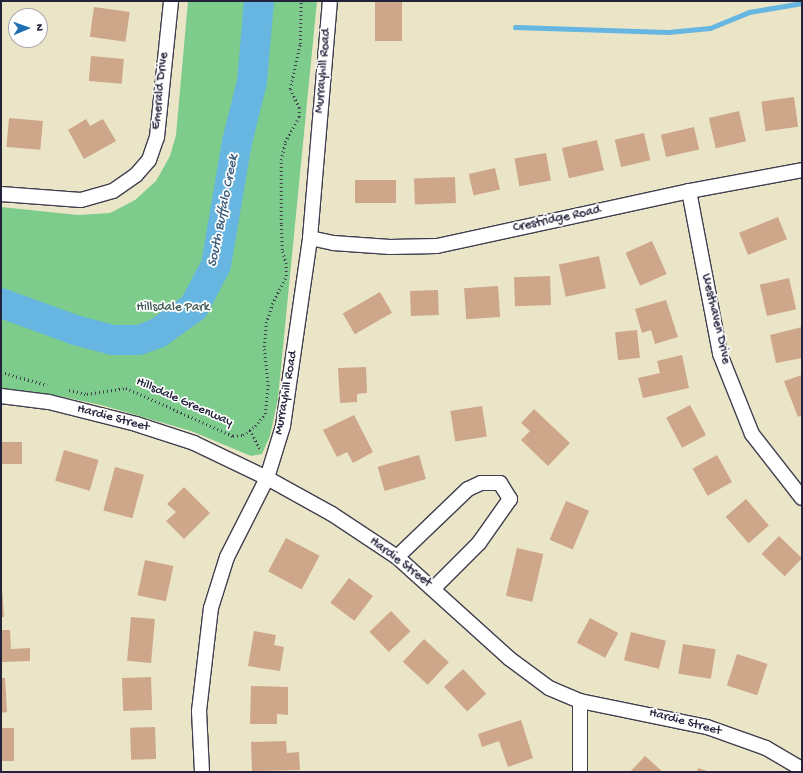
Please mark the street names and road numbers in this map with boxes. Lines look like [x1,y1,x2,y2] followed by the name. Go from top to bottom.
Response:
[313,28,335,114] street label: Murrayhill Road
[149,52,173,130] street label: Emerald Drive
[512,203,602,237] street label: Crestridge Road
[697,272,733,366] street label: Westhaven Drive
[272,350,302,436] street label: Murrayhill Road
[133,375,235,431] street label: Hillsdale Greenway
[75,402,151,436] street label: Hardie Street
[366,534,434,592] street label: Hardie Street
[647,706,723,740] street label: Hardie Street

